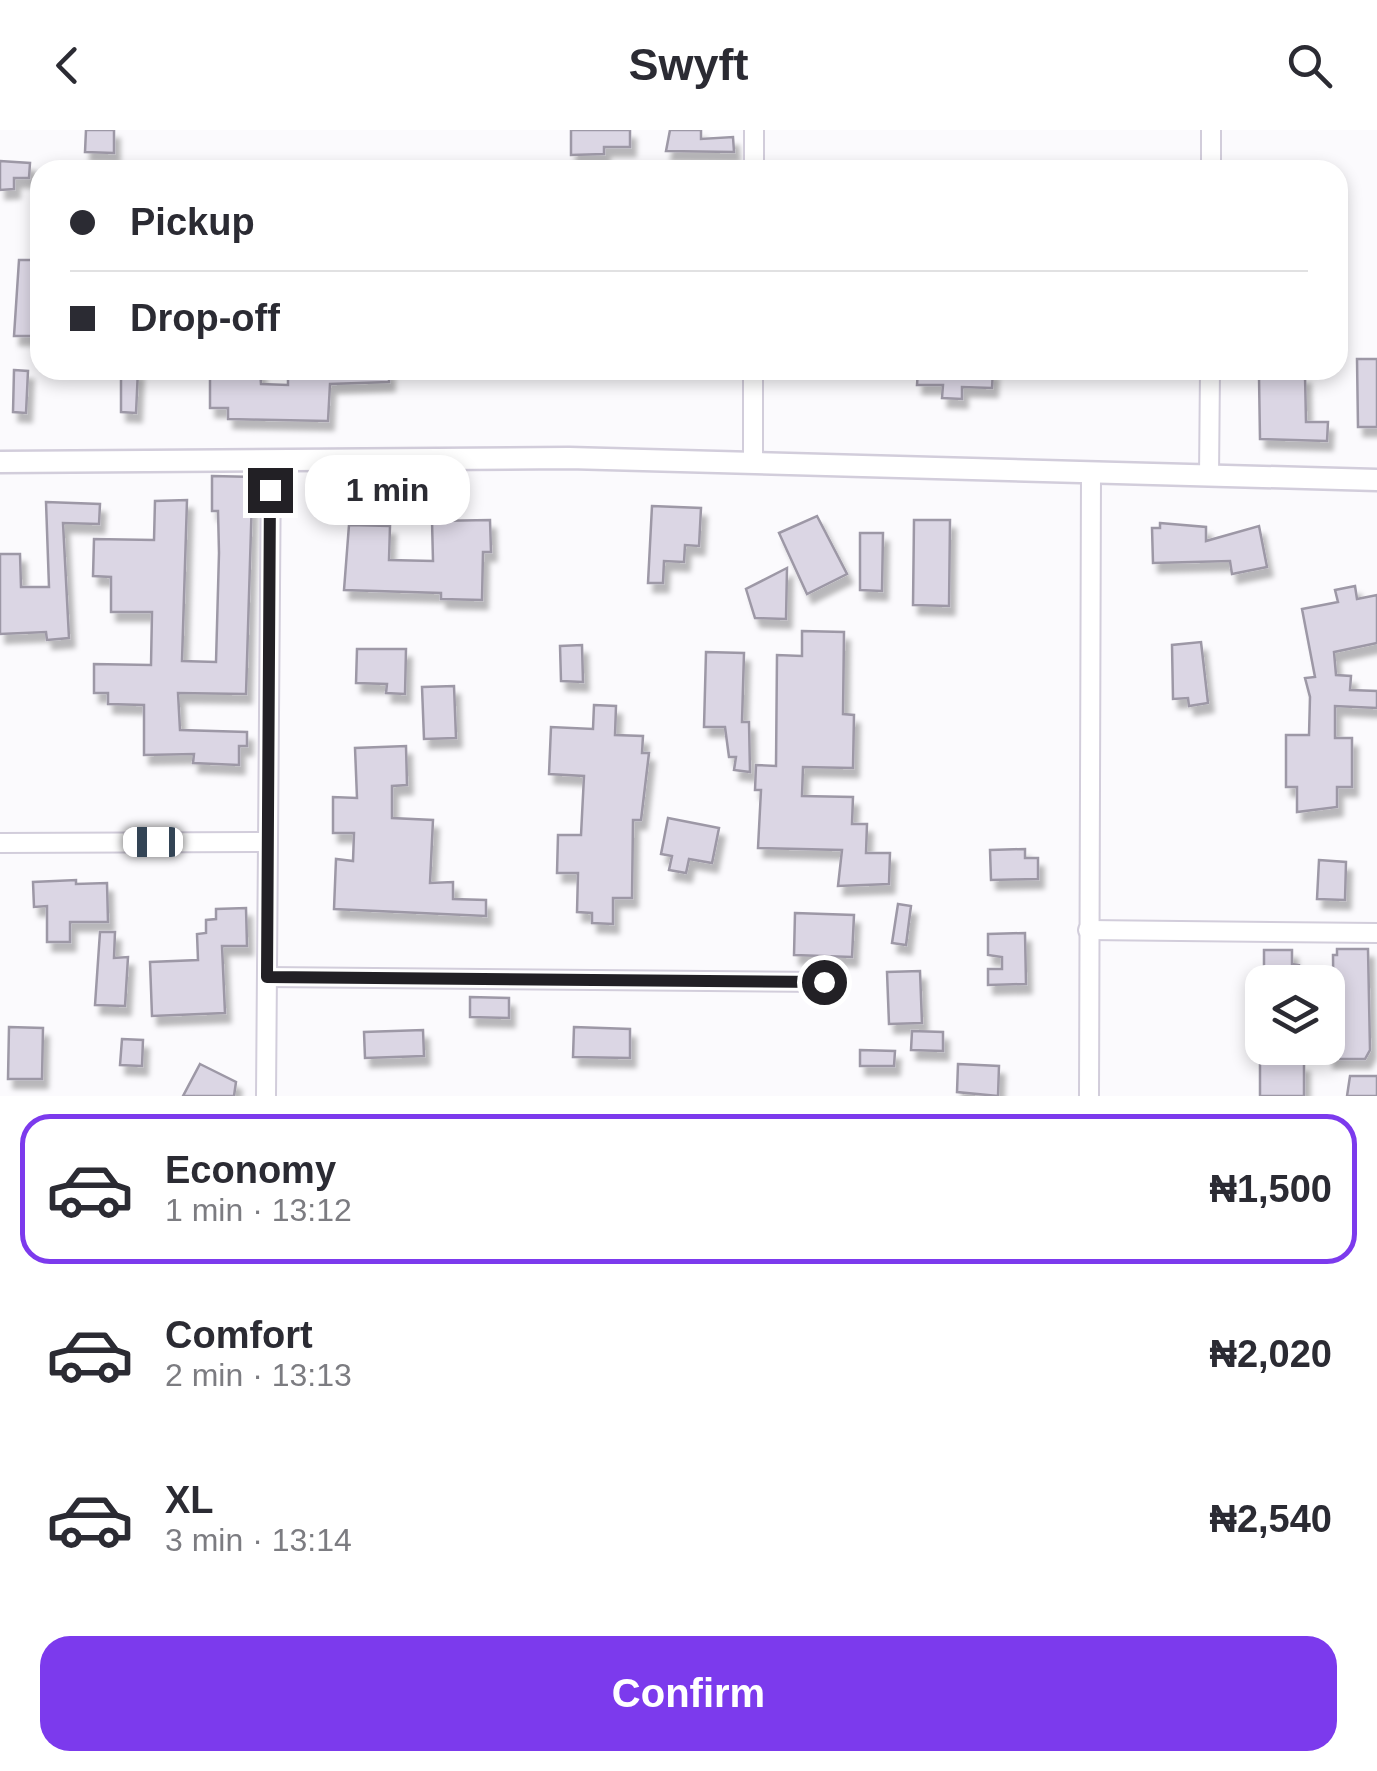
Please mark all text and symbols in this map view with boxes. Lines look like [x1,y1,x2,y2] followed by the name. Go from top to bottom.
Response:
[40,38,95,93] icon: back
[1282,38,1337,93] icon: search
[628,39,749,90] text: Swyft
[130,201,255,243] text: Pickup
[130,297,280,339] text: Drop-off
[305,455,470,525] callout: 1 min
[248,468,293,513] route end
[346,472,429,508] text: 1 min
[123,827,183,857] car
[802,960,847,1005] route start
[1245,965,1345,1065] map controls
[1245,965,1345,1065] button: layers
[45,1144,135,1234] icon: car
[165,1149,336,1191] text: Economy
[1209,1168,1332,1210] text: ₦1,500
[165,1192,352,1228] text: 1 min · 13:12
[45,1309,135,1399] icon: car
[165,1314,313,1356] text: Comfort
[1209,1333,1332,1375] text: ₦2,020
[165,1357,352,1393] text: 2 min · 13:13
[45,1474,135,1564] icon: car
[165,1479,214,1521] text: XL
[1209,1498,1332,1540] text: ₦2,540
[165,1522,352,1558] text: 3 min · 13:14
[40,1636,1337,1751] button: Confirm

